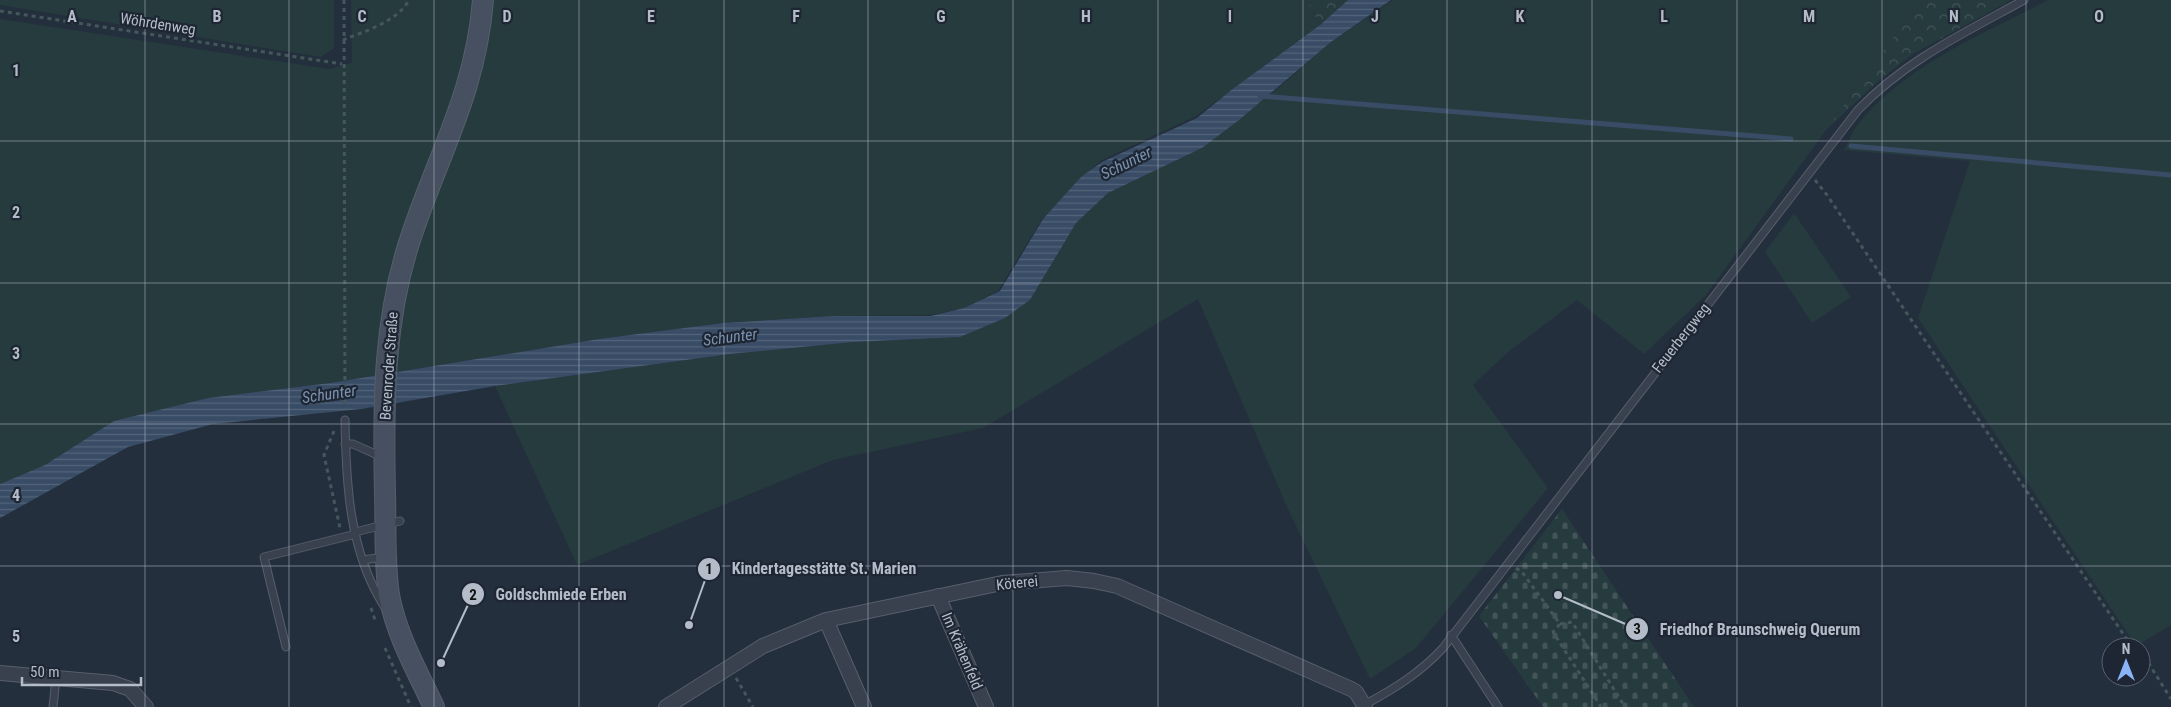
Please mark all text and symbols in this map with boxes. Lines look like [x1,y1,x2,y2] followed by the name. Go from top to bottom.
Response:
[67,7,77,26] text: A
[213,7,222,26] text: B
[357,7,367,26] text: C
[502,7,512,26] text: D
[647,7,655,26] text: E
[792,7,800,26] text: F
[936,7,946,26] text: G
[1081,7,1091,26] text: H
[1228,7,1232,26] text: I
[1371,7,1379,26] text: J
[1516,7,1525,26] text: K
[1660,7,1668,26] text: L
[1803,7,1815,26] text: M
[1949,7,1959,26] text: N
[2094,7,2104,26] text: O
[119,9,197,39] street label: Wöhrdenweg
[12,61,20,80] text: 1
[1097,142,1156,183] water label: Schunter
[12,203,20,222] text: 2
[1648,300,1714,376] street label: Feuerbergweg
[376,311,402,421] street label: Bevenroder Straße
[702,324,759,350] water label: Schunter
[12,344,20,363] text: 3
[301,381,358,407] water label: Schunter
[12,486,20,505] text: 4
[696,553,926,584] callout: Kindertagesstätte St. Marien
[732,559,916,578] text: Kindertagesstätte St. Marien
[705,560,713,578] text: 1
[995,572,1039,594] street label: Köterei
[461,579,637,610] callout: Goldschmiede Erben
[495,585,627,604] text: Goldschmiede Erben
[469,586,477,604] text: 2
[938,610,986,692] street label: Im Krähenfeld
[1625,614,1871,645] callout: Friedhof Braunschweig Querum
[1633,620,1641,638] text: 3
[1660,620,1860,639] text: Friedhof Braunschweig Querum
[12,627,20,646] text: 5
[2101,637,2151,687] north arrow
[2122,641,2130,657] text: N
[22,654,141,686] scale bar
[30,663,60,681] text: 50 m

